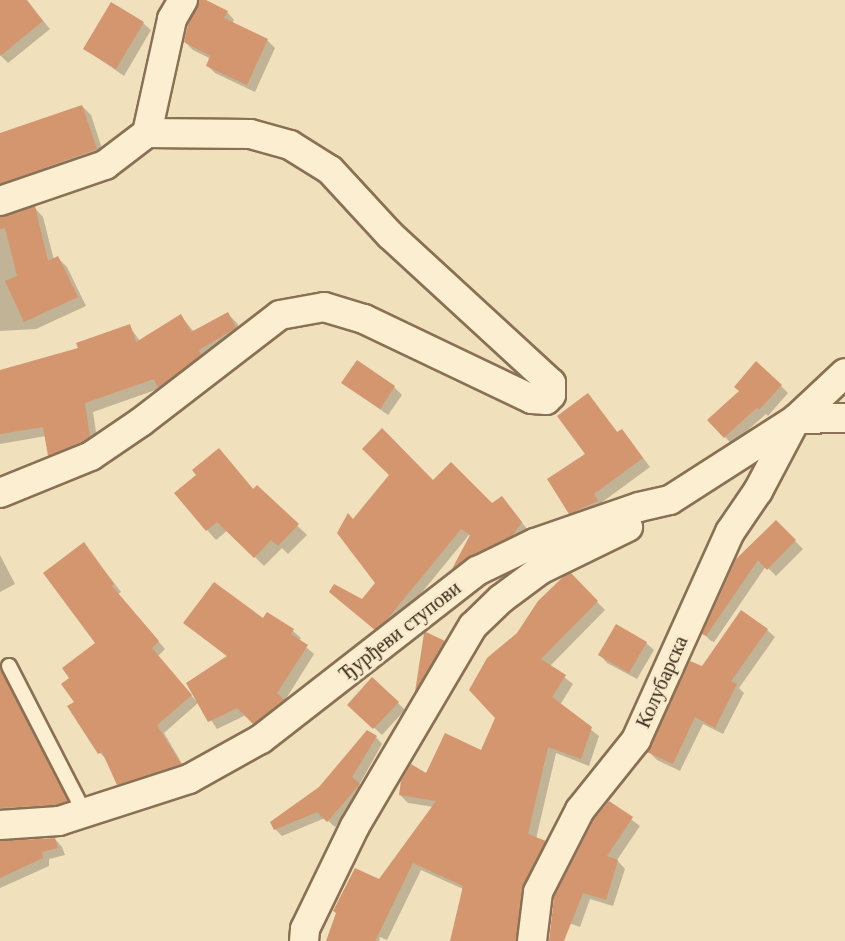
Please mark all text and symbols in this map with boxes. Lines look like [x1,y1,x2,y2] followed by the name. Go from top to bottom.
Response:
[334,576,466,686] street label: Ђурђеви ступови
[631,632,693,732] street label: Колубарска

